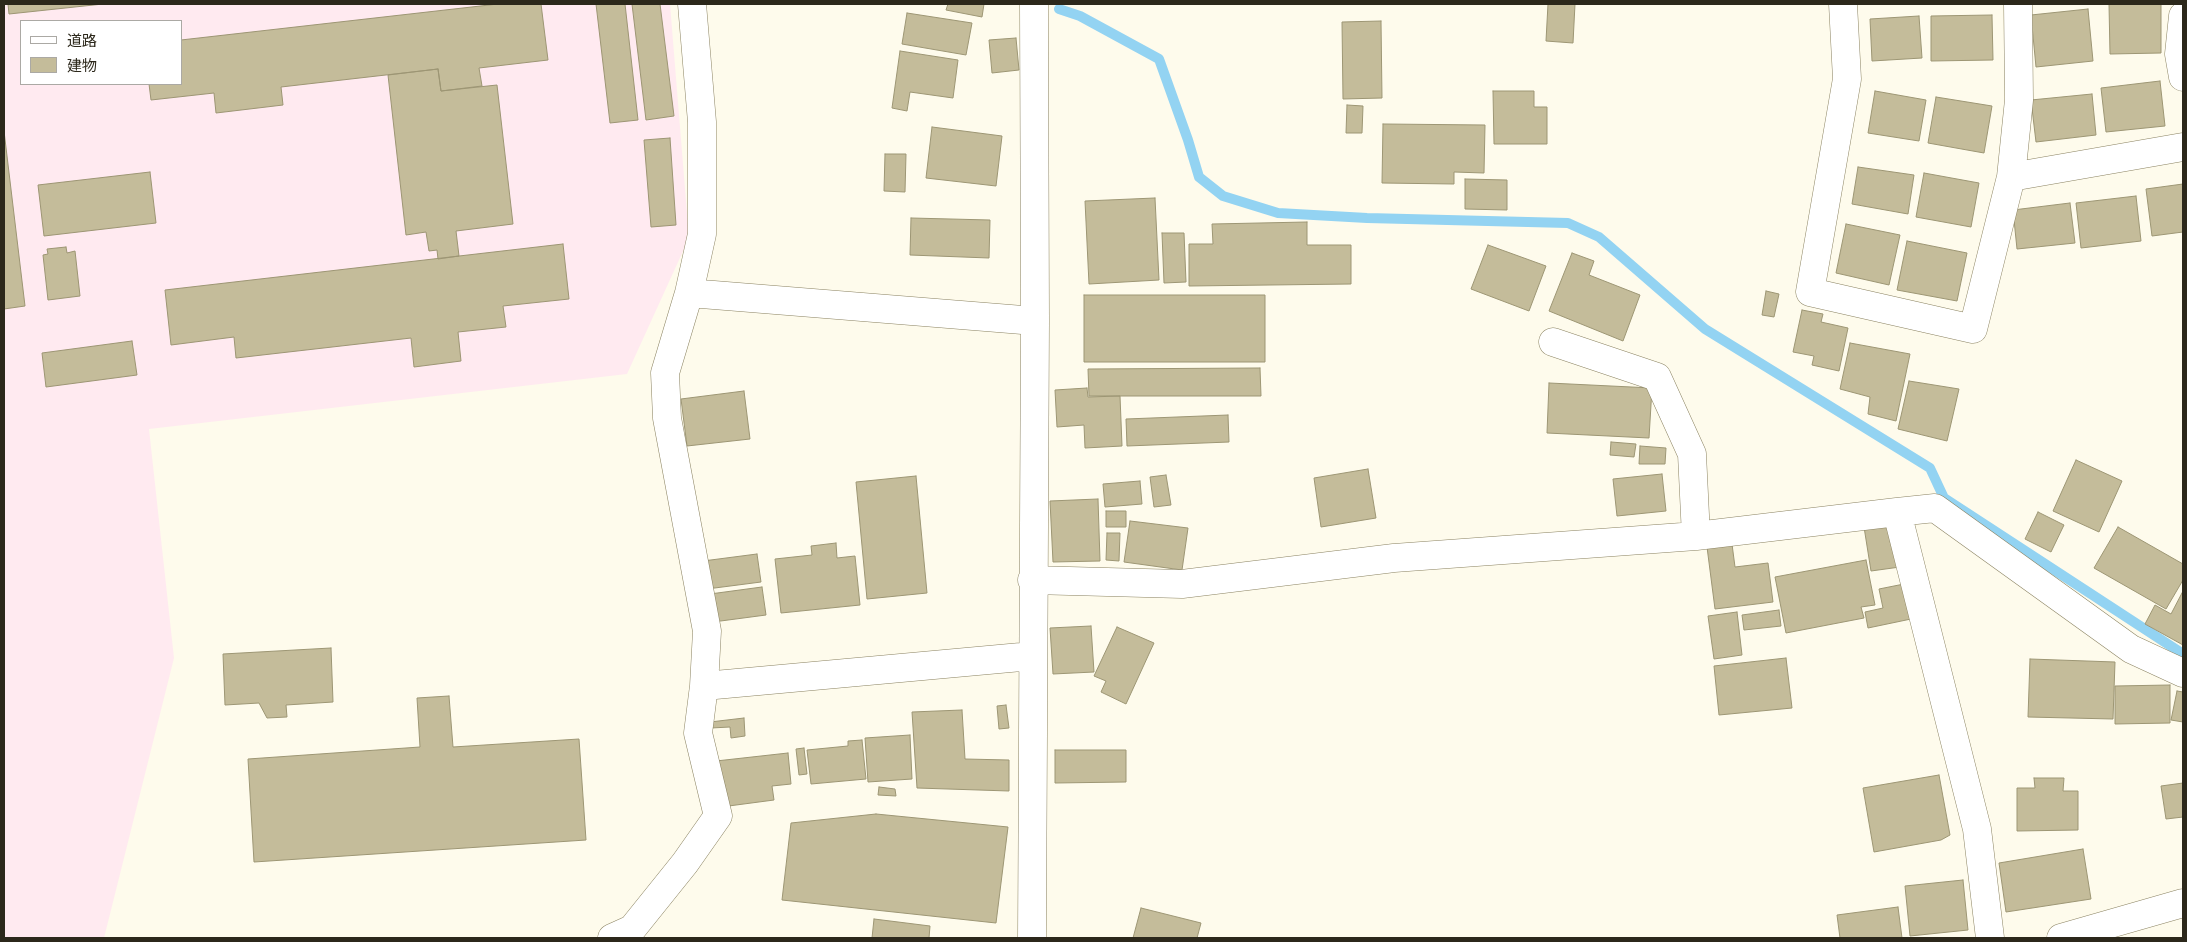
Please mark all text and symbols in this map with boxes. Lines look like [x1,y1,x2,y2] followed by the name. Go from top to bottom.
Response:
[20,20,182,85] legend
[67,31,97,49] text: 道路
[67,56,97,74] text: 建物

